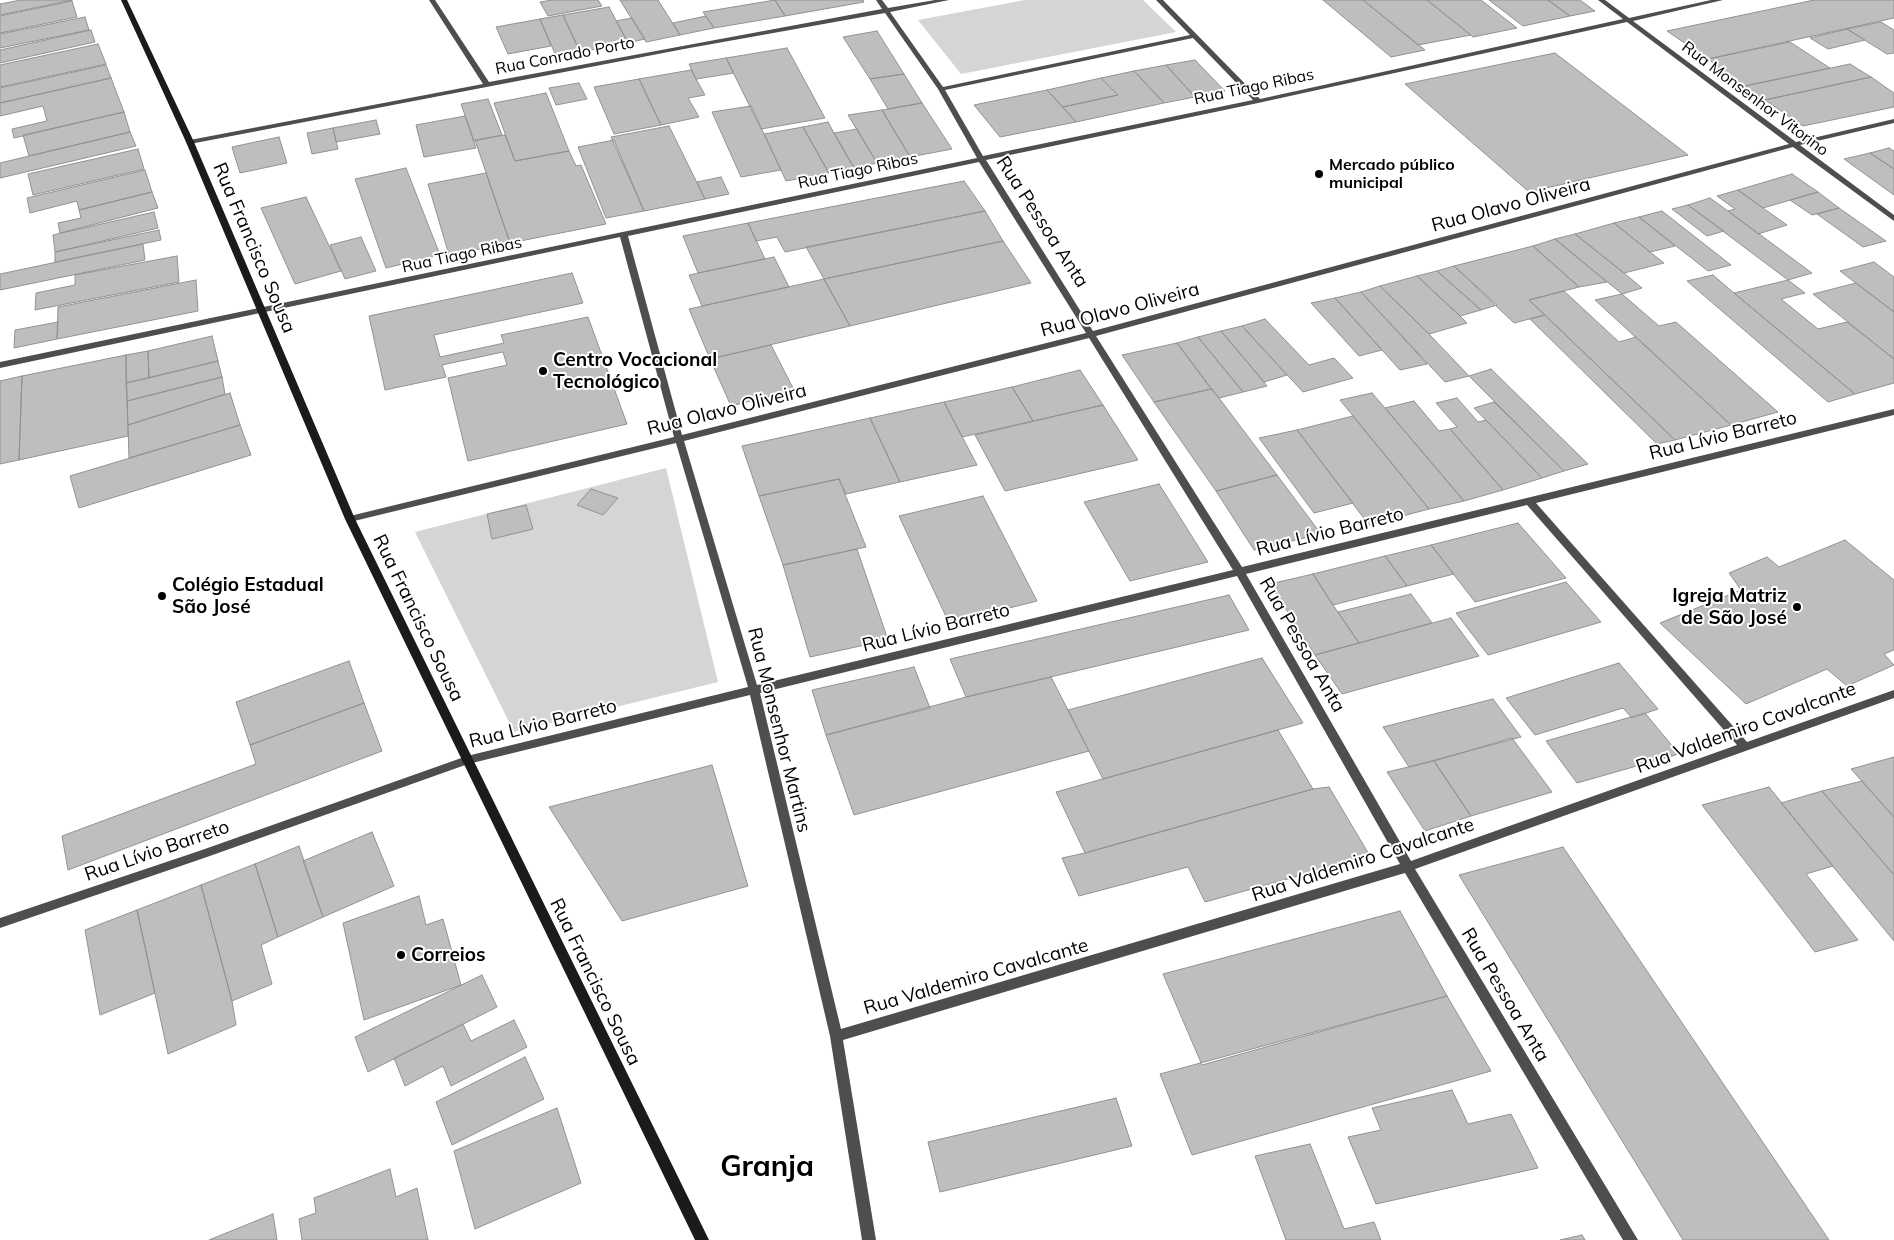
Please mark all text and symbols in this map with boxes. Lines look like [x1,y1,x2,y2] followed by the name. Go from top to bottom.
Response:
[494,33,636,79] street label: Rua Conrado Porto
[1678,38,1832,160] street label: Rua Monsenhor Vitorino
[1192,65,1316,109] street label: Rua Tiago Ribas
[796,149,920,193] street label: Rua Tiago Ribas
[991,152,1093,292] street label: Rua Pessoa Anta
[1329,155,1455,193] place label: Mercado público municipal
[208,159,300,337] street label: Rua Francisco Sousa
[1313,168,1325,180] marker: Mercado público municipal
[1429,173,1593,237] street label: Rua Olavo Oliveira
[400,233,524,277] street label: Rua Tiago Ribas
[1038,278,1202,342] street label: Rua Olavo Oliveira
[553,349,717,393] place label: Centro Vocacional Tecnológico
[537,365,549,377] marker: Centro Vocacional Tecnológico
[645,379,809,441] street label: Rua Olavo Oliveira
[1647,407,1799,465] street label: Rua Lívio Barreto
[1254,503,1406,561] street label: Rua Lívio Barreto
[368,531,468,705] street label: Rua Francisco Sousa
[172,574,324,618] place label: Colégio Estadual São José
[1254,574,1350,716] street label: Rua Pessoa Anta
[1672,585,1787,629] place label: Igreja Matriz de São José
[156,590,168,602] marker: Colégio Estadual São José
[860,599,1012,657] street label: Rua Lívio Barreto
[1791,601,1803,613] marker: Igreja Matriz de São José
[742,625,816,835] street label: Rua Monsenhor Martins
[1633,678,1859,778] street label: Rua Valdemiro Cavalcante
[467,695,619,753] street label: Rua Lívio Barreto
[1249,813,1477,907] street label: Rua Valdemiro Cavalcante
[82,816,232,886] street label: Rua Lívio Barreto
[545,895,645,1069] street label: Rua Francisco Sousa
[1456,924,1554,1066] street label: Rua Pessoa Anta
[861,934,1091,1020] street label: Rua Valdemiro Cavalcante
[411,944,486,966] place label: Correios
[395,949,407,961] marker: Correios
[720,1150,814,1184] district label: Granja

